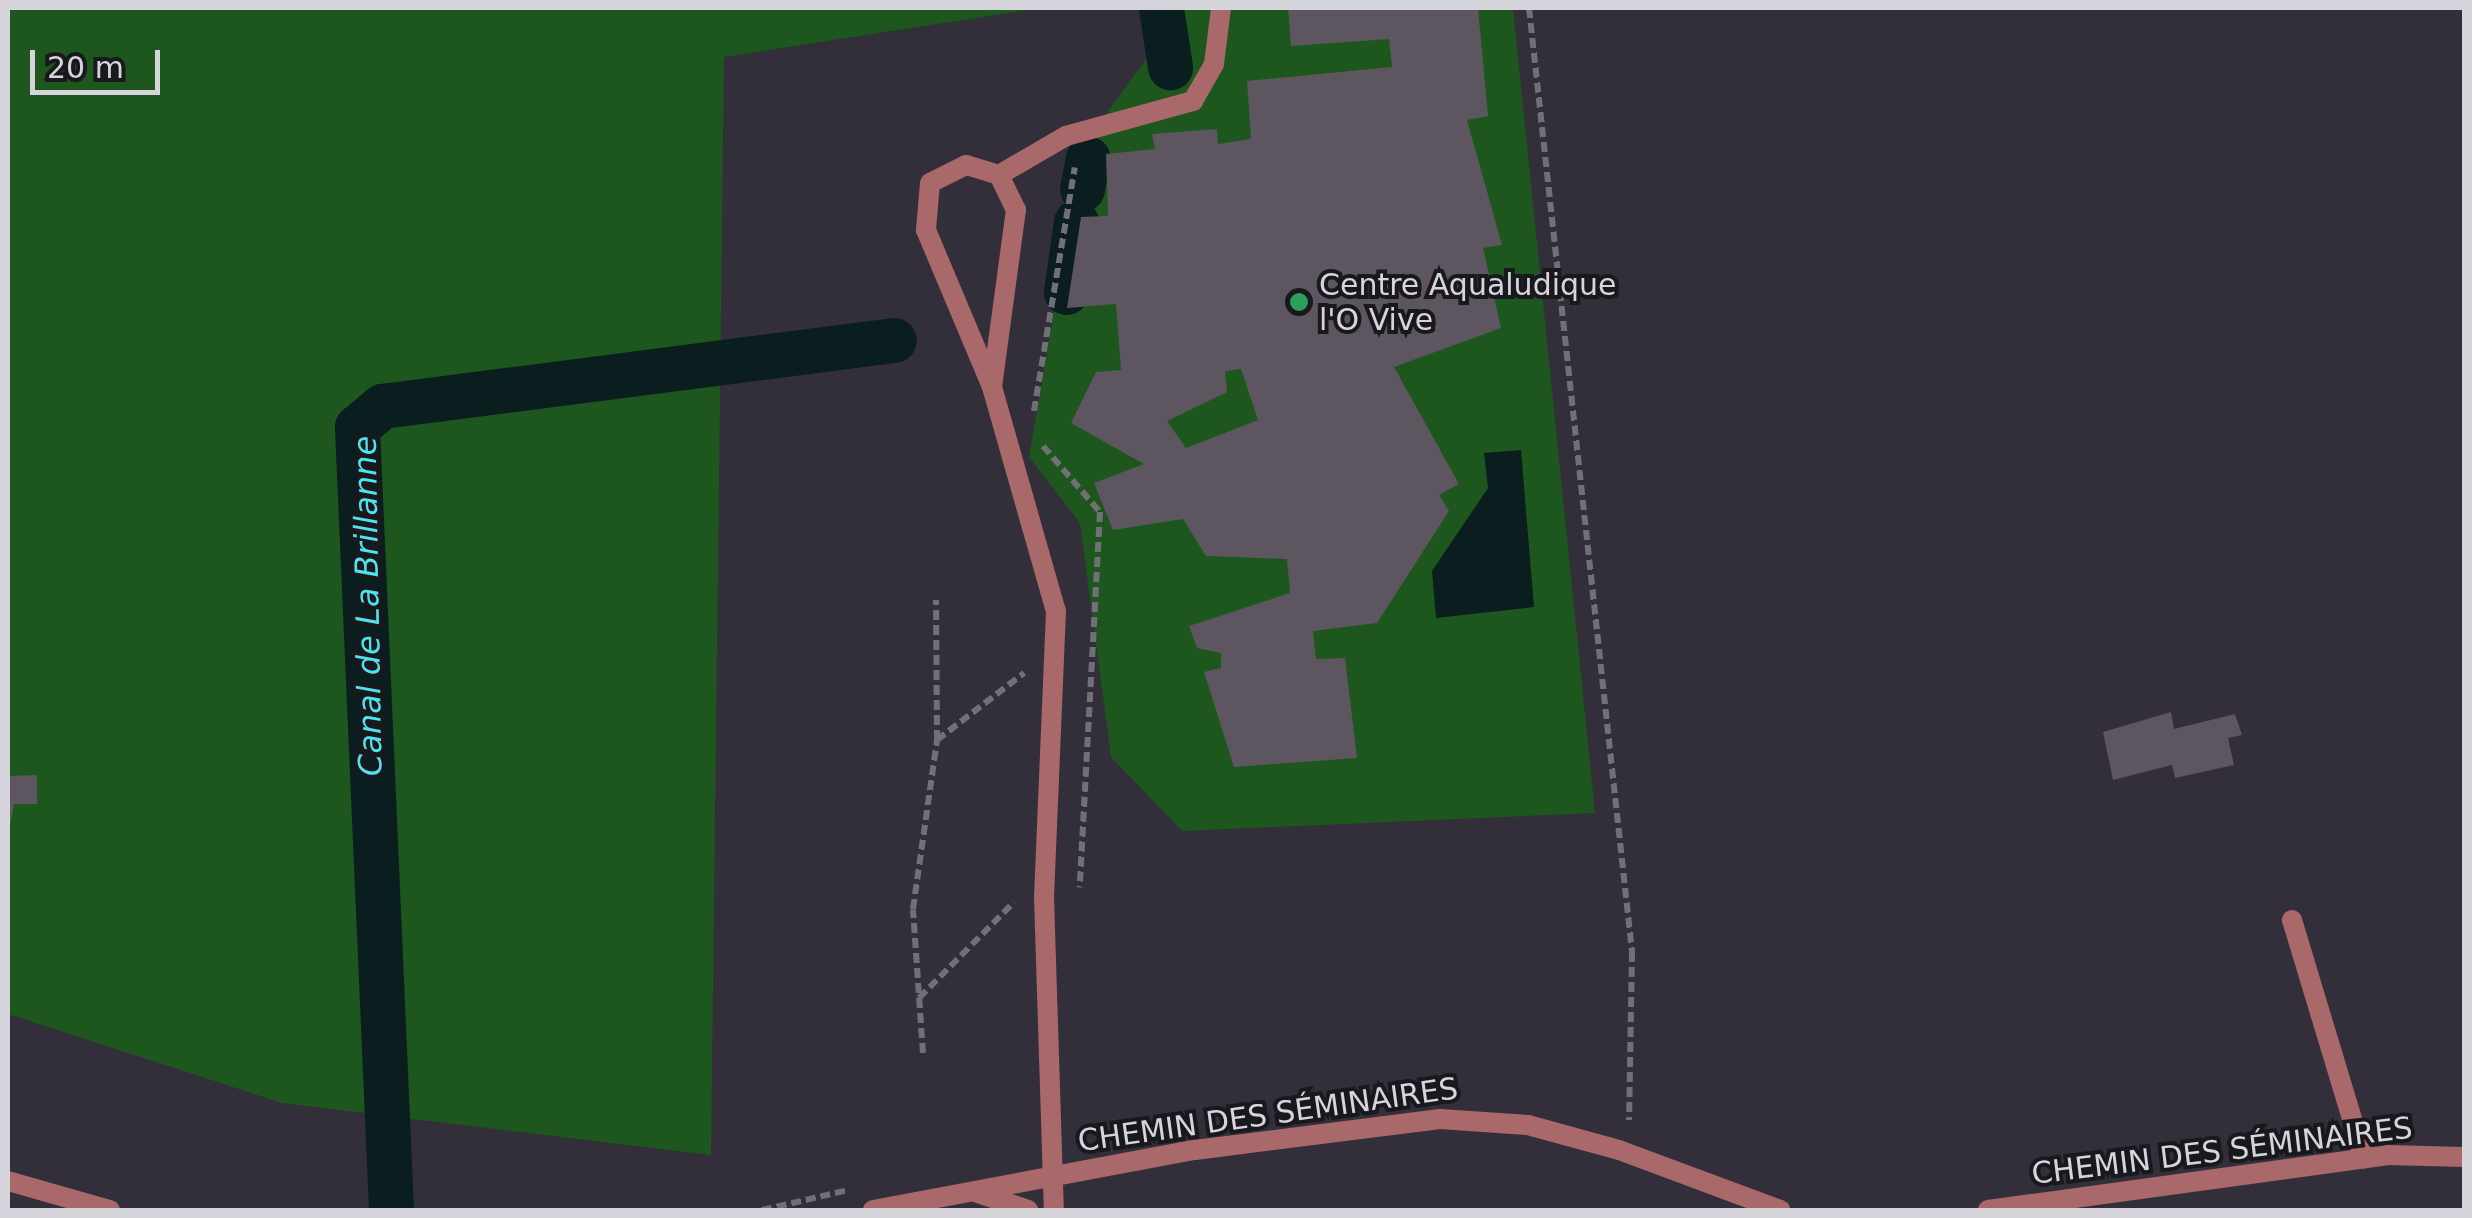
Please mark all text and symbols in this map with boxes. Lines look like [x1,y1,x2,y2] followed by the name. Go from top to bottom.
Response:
[35,30,165,92] scale bar
[47,50,124,85] text: 20 m
[1319,267,1617,338] place label: Centre Aqualudique l'O Vive
[1288,291,1310,313] marker: Centre Aqualudique l'O Vive
[346,436,390,776] water label: Canal de La Brillanne
[1076,1071,1460,1159] street label: CHEMIN DES SÉMINAIRES
[2030,1110,2414,1192] street label: CHEMIN DES SÉMINAIRES

